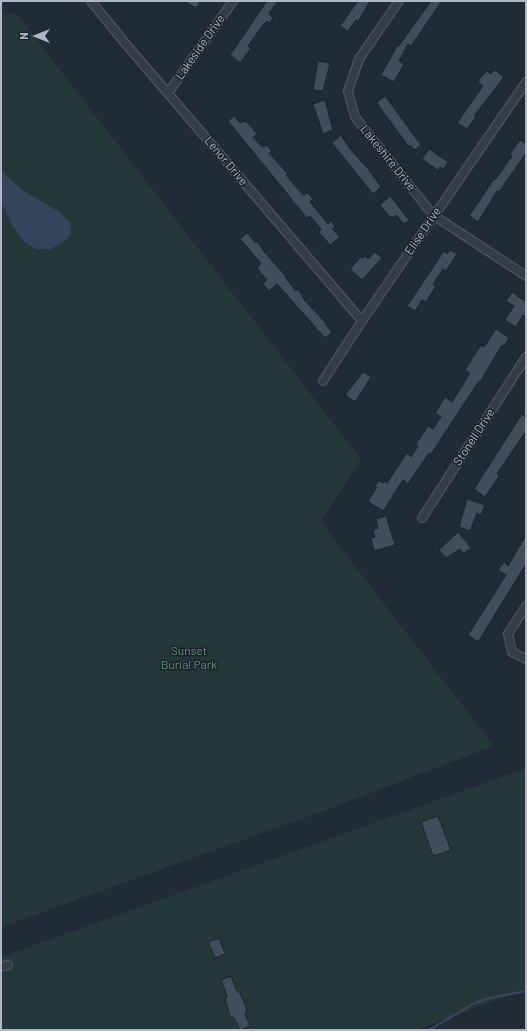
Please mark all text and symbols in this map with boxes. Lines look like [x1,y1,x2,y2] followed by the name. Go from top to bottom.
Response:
[172,12,228,82] street label: Lakeside Drive
[16,16,56,56] north arrow
[17,32,30,40] text: N
[357,122,419,194] street label: Lakeshire Drive
[201,134,251,188] street label: Lenor Drive
[402,204,444,258] street label: Elise Drive
[450,406,498,468] street label: Stonell Drive
[161,644,217,672] park label: Sunset Burial Park

